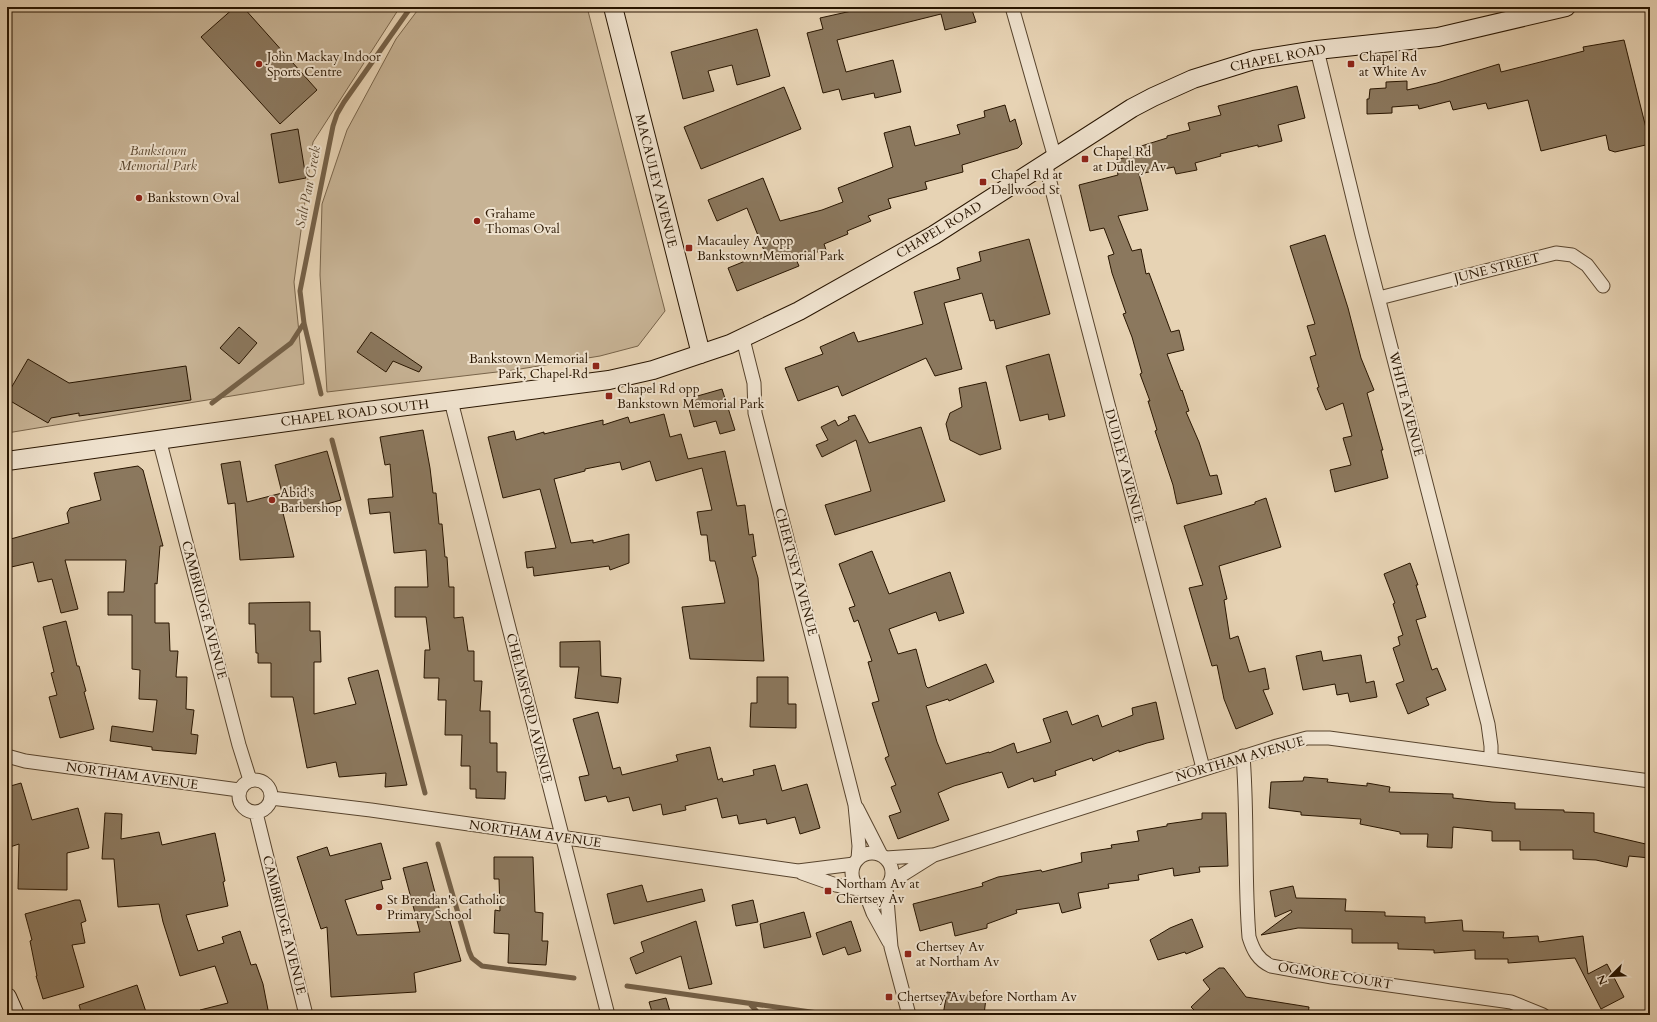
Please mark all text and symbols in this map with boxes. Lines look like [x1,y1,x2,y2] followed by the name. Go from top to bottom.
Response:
[1229,40,1327,76] street label: CHAPEL ROAD
[265,48,381,81] place label: John Mackay Indoor Sports Centre
[1359,48,1427,81] place label: Chapel Rd at White Av
[254,59,264,69] marker: John Mackay Indoor Sports Centre
[1346,59,1356,69] marker: Chapel Rd at White Av
[631,112,681,250] street label: MACAULEY AVENUE
[119,142,198,175] park label: Bankstown Memorial Park
[1093,143,1167,176] place label: Chapel Rd at Dudley Av
[291,144,325,230] water label: Salt Pan Creek
[1080,154,1090,164] marker: Chapel Rd at Dudley Av
[991,166,1062,199] place label: Chapel Rd at Dellwood St
[978,177,988,187] marker: Chapel Rd at Dellwood St
[147,189,240,207] place label: Bankstown Oval
[134,193,144,203] marker: Bankstown Oval
[893,197,985,263] street label: CHAPEL ROAD
[485,205,561,238] place label: Grahame Thomas Oval
[472,216,482,226] marker: Grahame Thomas Oval
[697,232,845,265] place label: Macauley Av opp Bankstown Memorial Park
[684,243,694,253] marker: Macauley Av opp Bankstown Memorial Park
[1450,248,1542,288] street label: JUNE STREET
[1384,349,1428,458] street label: WHITE AVENUE
[469,350,589,383] place label: Bankstown Memorial Park, Chapel Rd
[591,361,601,371] marker: Bankstown Memorial Park, Chapel Rd
[617,380,765,413] place label: Chapel Rd opp Bankstown Memorial Park
[604,391,614,401] marker: Chapel Rd opp Bankstown Memorial Park
[280,395,430,431] street label: CHAPEL ROAD SOUTH
[1100,407,1148,525] street label: DUDLEY AVENUE
[280,484,342,517] place label: Abid's Barbershop
[267,495,277,505] marker: Abid's Barbershop
[770,506,822,638] street label: CHERTSEY AVENUE
[177,539,231,681] street label: CAMBRIDGE AVENUE
[502,631,556,785] street label: CHELMSFORD AVENUE
[1173,732,1307,786] street label: NORTHAM AVENUE
[65,758,199,794] street label: NORTHAM AVENUE
[468,816,602,852] street label: NORTHAM AVENUE
[258,854,310,996] street label: CAMBRIDGE AVENUE
[836,875,919,908] place label: Northam Av at Chertsey Av
[823,886,833,896] marker: Northam Av at Chertsey Av
[387,891,505,924] place label: St Brendan's Catholic Primary School
[374,902,384,912] marker: St Brendan's Catholic Primary School
[916,938,1000,971] place label: Chertsey Av at Northam Av
[903,949,913,959] marker: Chertsey Av at Northam Av
[1591,956,1631,996] north arrow
[1276,958,1394,994] street label: OGMORE COURT
[1593,972,1611,987] text: N
[897,988,1077,1006] place label: Chertsey Av before Northam Av
[884,992,894,1002] marker: Chertsey Av before Northam Av

